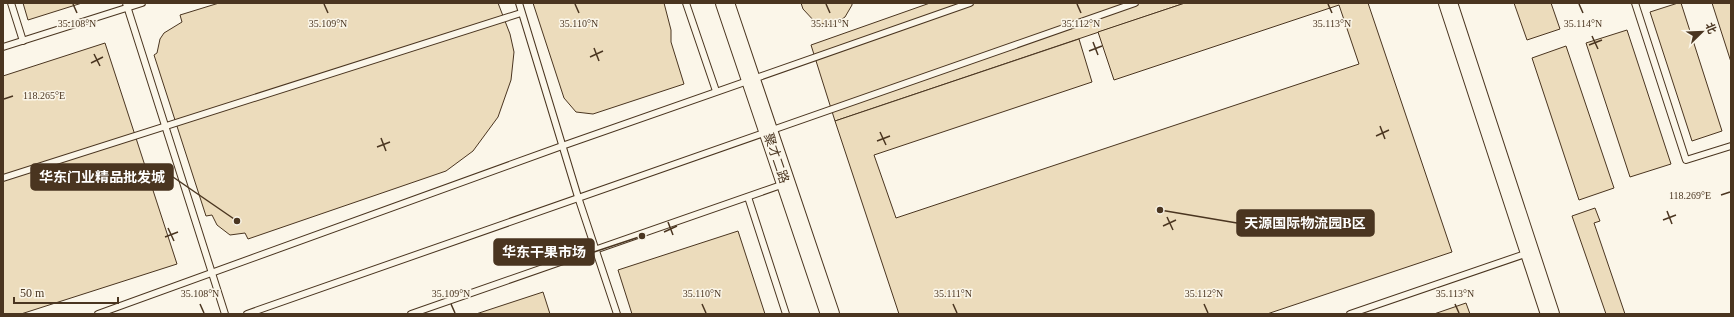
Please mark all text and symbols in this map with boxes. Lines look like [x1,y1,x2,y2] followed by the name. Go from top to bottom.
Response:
[1682,12,1722,52] north arrow
[58,18,96,29] text: 35.108°N
[309,18,347,29] text: 35.109°N
[560,18,598,29] text: 35.110°N
[811,18,849,29] text: 35.111°N
[1062,18,1100,29] text: 35.112°N
[1313,18,1351,29] text: 35.113°N
[1564,18,1602,29] text: 35.114°N
[1704,21,1719,35] text: 北
[23,90,65,101] text: 118.265°E
[761,131,792,185] street label: 聚才二路
[31,164,173,190] callout: 华东门业精品批发城
[39,169,165,185] text: 华东门业精品批发城
[1669,190,1711,201] text: 118.269°E
[1237,210,1374,236] callout: 天源国际物流园B区
[1244,215,1366,231] text: 天源国际物流园B区
[494,239,594,265] callout: 华东干果市场
[502,244,586,260] text: 华东干果市场
[14,279,118,305] scale bar
[20,286,45,300] text: 50 m
[181,288,219,299] text: 35.108°N
[432,288,470,299] text: 35.109°N
[683,288,721,299] text: 35.110°N
[934,288,972,299] text: 35.111°N
[1185,288,1223,299] text: 35.112°N
[1436,288,1474,299] text: 35.113°N

